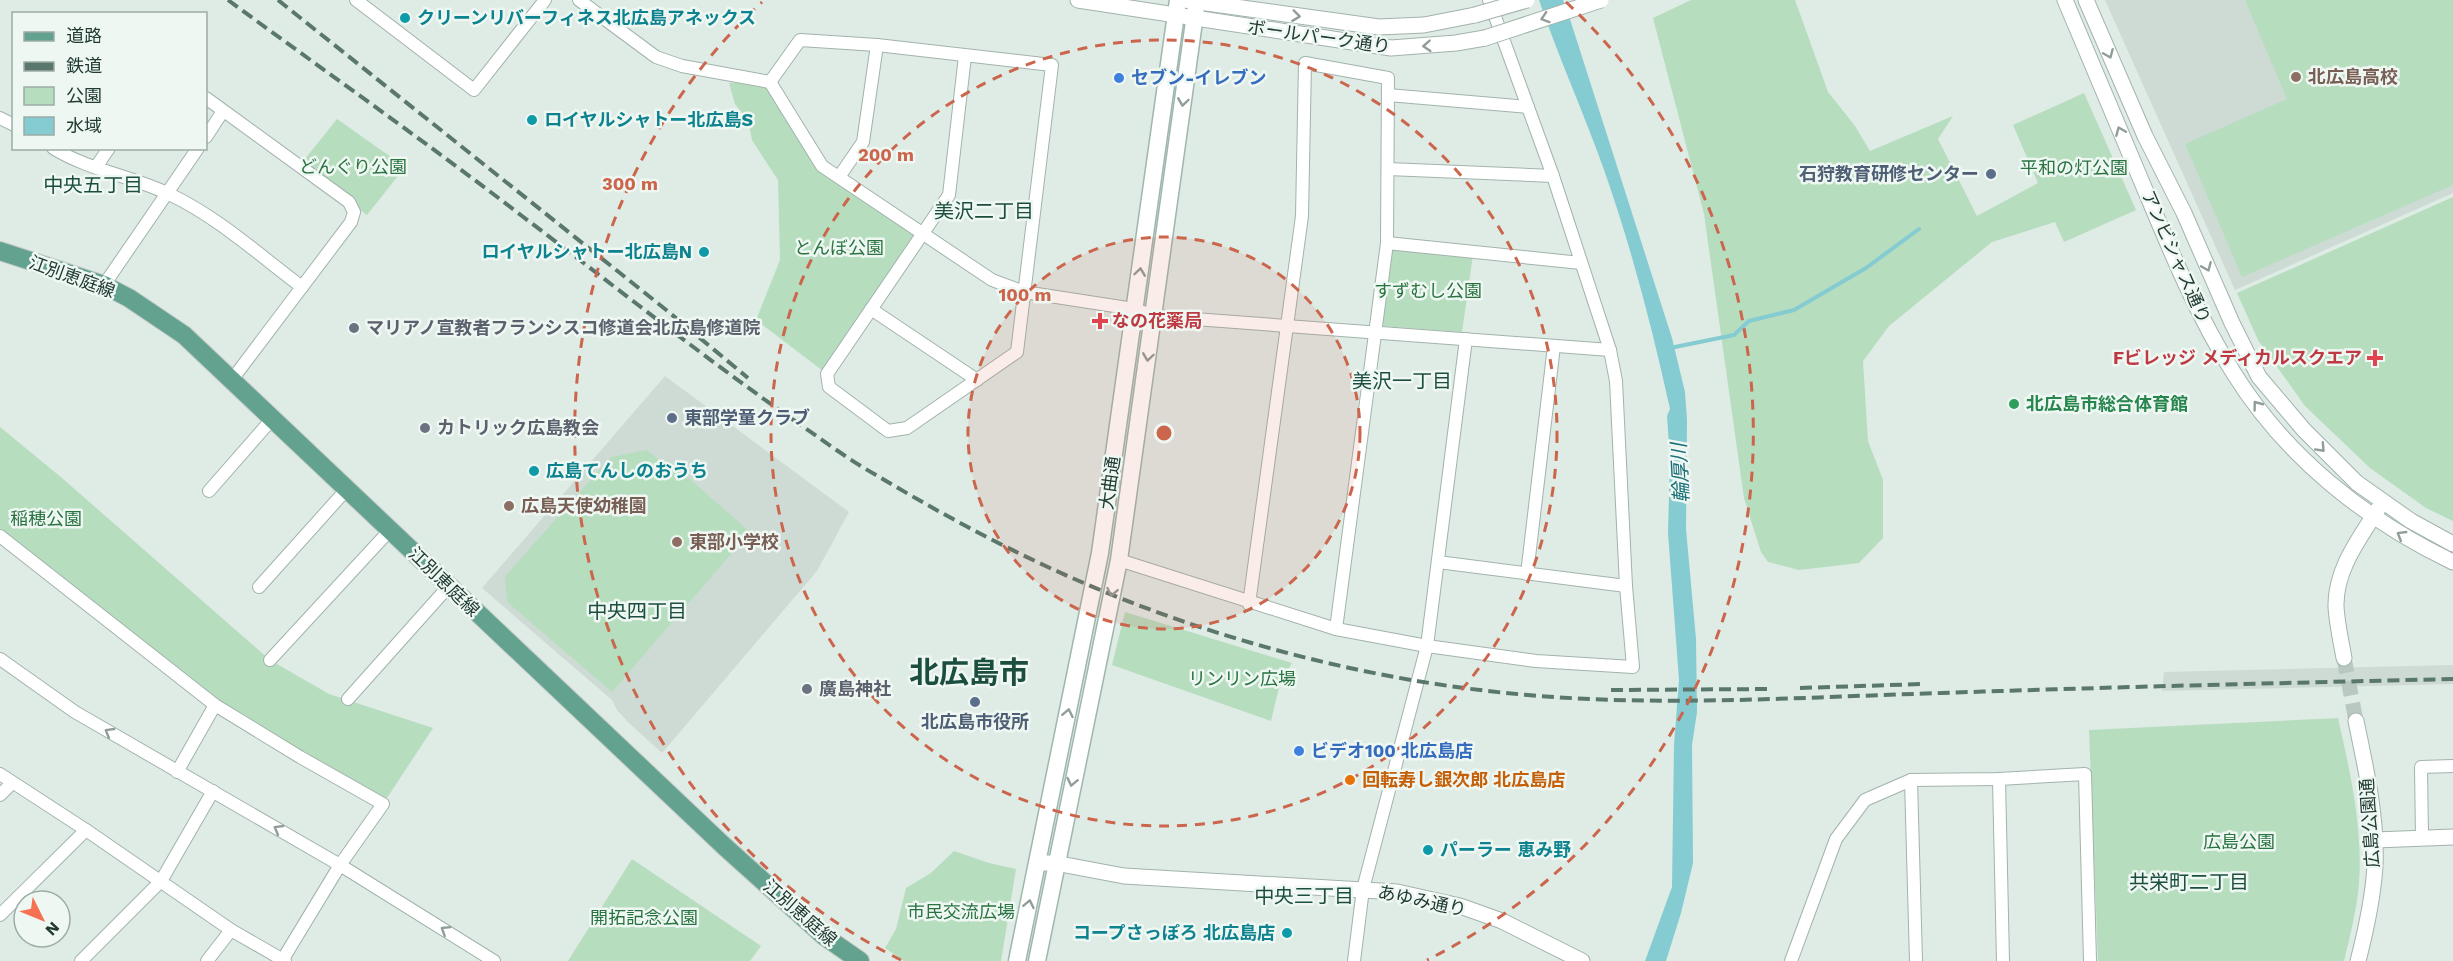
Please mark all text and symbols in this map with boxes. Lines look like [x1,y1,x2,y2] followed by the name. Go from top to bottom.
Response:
[417,7,756,28] place label: クリーンリバーフィネス北広島アネックス
[1292,10,1301,22] one-way arrow
[398,11,412,25] marker: クリーンリバーフィネス北広島アネックス
[1540,11,1551,23] one-way arrow
[12,12,207,150] legend
[1246,16,1392,57] street label: ボールパーク通り
[66,25,102,46] text: 道路
[1423,39,1432,52] one-way arrow
[2102,47,2114,58] one-way arrow
[66,55,102,76] text: 鉄道
[2308,66,2398,87] place label: 北広島高校
[1131,67,1267,88] place label: セブン-イレブン
[2289,70,2303,84] marker: 北広島高校
[1112,71,1126,85] marker: セブン-イレブン
[66,85,102,106] text: 公園
[1177,97,1190,106] one-way arrow
[544,109,753,130] place label: ロイヤルシャトー北広島S
[525,113,539,127] marker: ロイヤルシャトー北広島S
[66,115,102,136] text: 水域
[2115,126,2127,137] one-way arrow
[858,144,914,165] text: 200 m
[299,156,407,177] park label: どんぐり公園
[2020,157,2128,178] park label: 平和の灯公園
[1799,163,1979,184] place label: 石狩教育研修センター
[1984,167,1998,181] marker: 石狩教育研修センター
[43,173,143,197] district label: 中央五丁目
[602,173,658,194] text: 300 m
[2138,187,2215,327] street label: アンビシャス通り
[934,199,1034,223] district label: 美沢二丁目
[794,237,884,258] park label: とんぼ公園
[481,241,692,262] place label: ロイヤルシャトー北広島N
[697,245,711,259] marker: ロイヤルシャトー北広島N
[26,251,118,302] street label: 江別恵庭線
[2200,261,2212,272] one-way arrow
[1133,267,1145,276] one-way arrow
[1374,280,1482,301] park label: すずむし公園
[998,284,1052,305] text: 100 m
[1112,310,1202,331] place label: なの花薬局
[1093,314,1107,328] marker: なの花薬局
[366,317,760,338] place label: マリアノ宣教者フランシスコ修道会北広島修道院
[347,321,361,335] marker: マリアノ宣教者フランシスコ修道会北広島修道院
[2113,347,2362,368] place label: Fビレッジ メディカルスクエア
[2366,349,2384,367] marker: Fビレッジ メディカルスクエア
[1142,353,1154,362] one-way arrow
[1352,369,1452,393] district label: 美沢一丁目
[2026,393,2188,414] place label: 北広島市総合体育館
[2007,397,2021,411] marker: 北広島市総合体育館
[2253,401,2264,412] one-way arrow
[684,407,810,428] place label: 東部学童クラブ
[665,411,679,425] marker: 東部学童クラブ
[437,417,599,438] place label: カトリック広島教会
[418,421,432,435] marker: カトリック広島教会
[1154,423,1174,443] centre of rings
[1666,440,1694,504] water label: 輪厚川
[2313,441,2324,452] one-way arrow
[1095,455,1124,511] street label: 大曲通
[546,460,708,481] place label: 広島てんしのおうち
[527,464,541,478] marker: 広島てんしのおうち
[521,495,647,516] place label: 広島天使幼稚園
[502,499,516,513] marker: 広島天使幼稚園
[10,508,82,529] park label: 稲穂公園
[689,531,779,552] place label: 東部小学校
[2397,531,2407,542] one-way arrow
[670,535,684,549] marker: 東部小学校
[405,543,484,620] street label: 江別恵庭線
[1106,586,1119,596] one-way arrow
[587,599,687,623] district label: 中央四丁目
[909,655,1029,690] district label: 北広島市
[1188,668,1296,689] park label: リンリン広場
[819,678,891,699] place label: 廣島神社
[800,682,814,696] marker: 廣島神社
[968,695,982,709] marker: 北広島市役所
[1061,708,1074,718] one-way arrow
[921,711,1029,732] place label: 北広島市役所
[105,727,115,739] one-way arrow
[1311,740,1473,761] place label: ビデオ100 北広島店
[1292,744,1306,758] marker: ビデオ100 北広島店
[1362,769,1565,790] place label: 回転寿し銀次郎 北広島店
[1343,773,1357,787] marker: 回転寿し銀次郎 北広島店
[1066,777,1079,787] one-way arrow
[2356,777,2383,869] street label: 広島公園通
[274,825,284,836] one-way arrow
[2203,831,2275,852] park label: 広島公園
[1440,839,1571,860] place label: パーラー 恵み野
[1421,843,1435,857] marker: パーラー 恵み野
[2129,870,2249,894] district label: 共栄町二丁目
[759,875,841,950] street label: 江別恵庭線
[1376,881,1468,920] street label: あゆみ通り
[1254,884,1354,908] district label: 中央三丁目
[12,889,72,949] north arrow
[1021,899,1034,909] one-way arrow
[907,901,1015,922] park label: 市民交流広場
[590,907,698,928] park label: 開拓記念公園
[42,918,64,940] text: N
[1073,922,1275,943] place label: コープさっぽろ 北広島店
[441,926,451,938] one-way arrow
[1280,926,1294,940] marker: コープさっぽろ 北広島店

